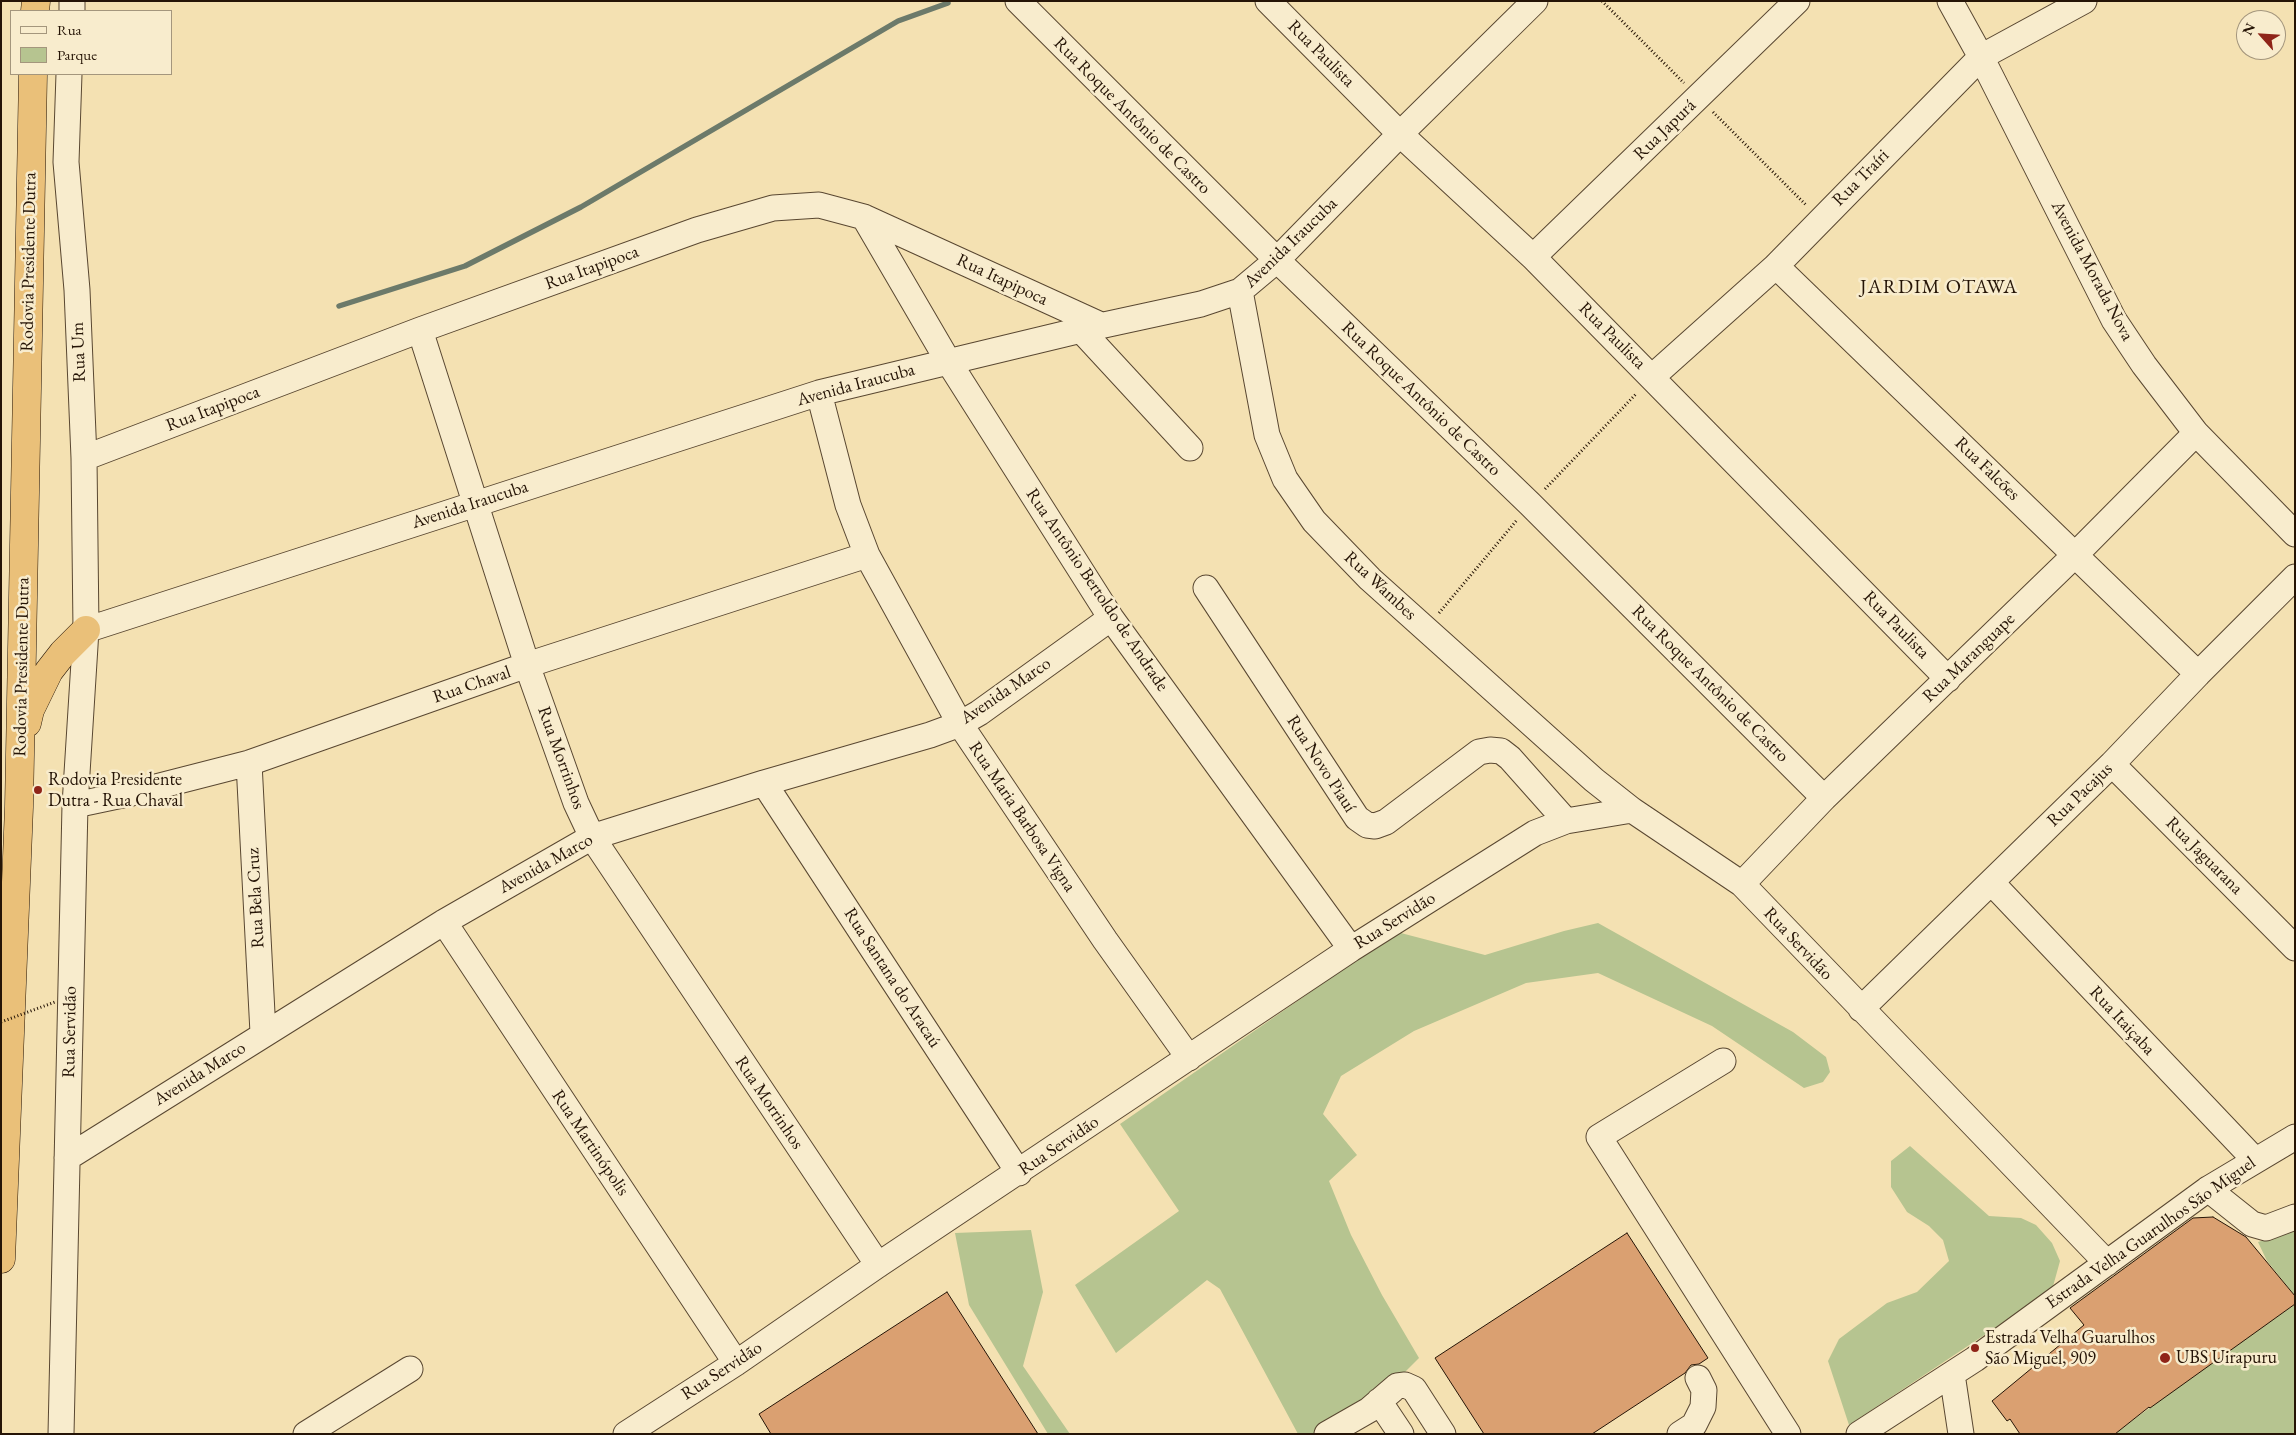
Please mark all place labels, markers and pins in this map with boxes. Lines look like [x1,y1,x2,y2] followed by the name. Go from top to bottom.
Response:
[48,769,183,812] place label: Rodovia Presidente Dutra - Rua Chaval
[32,784,44,796] marker: Rodovia Presidente Dutra - Rua Chaval
[1985,1327,2155,1370] place label: Estrada Velha Guarulhos São Miguel, 909
[1969,1342,1981,1354] marker: Estrada Velha Guarulhos São Miguel, 909
[2176,1347,2277,1369] place label: UBS Uirapuru
[2158,1351,2172,1365] marker: UBS Uirapuru

